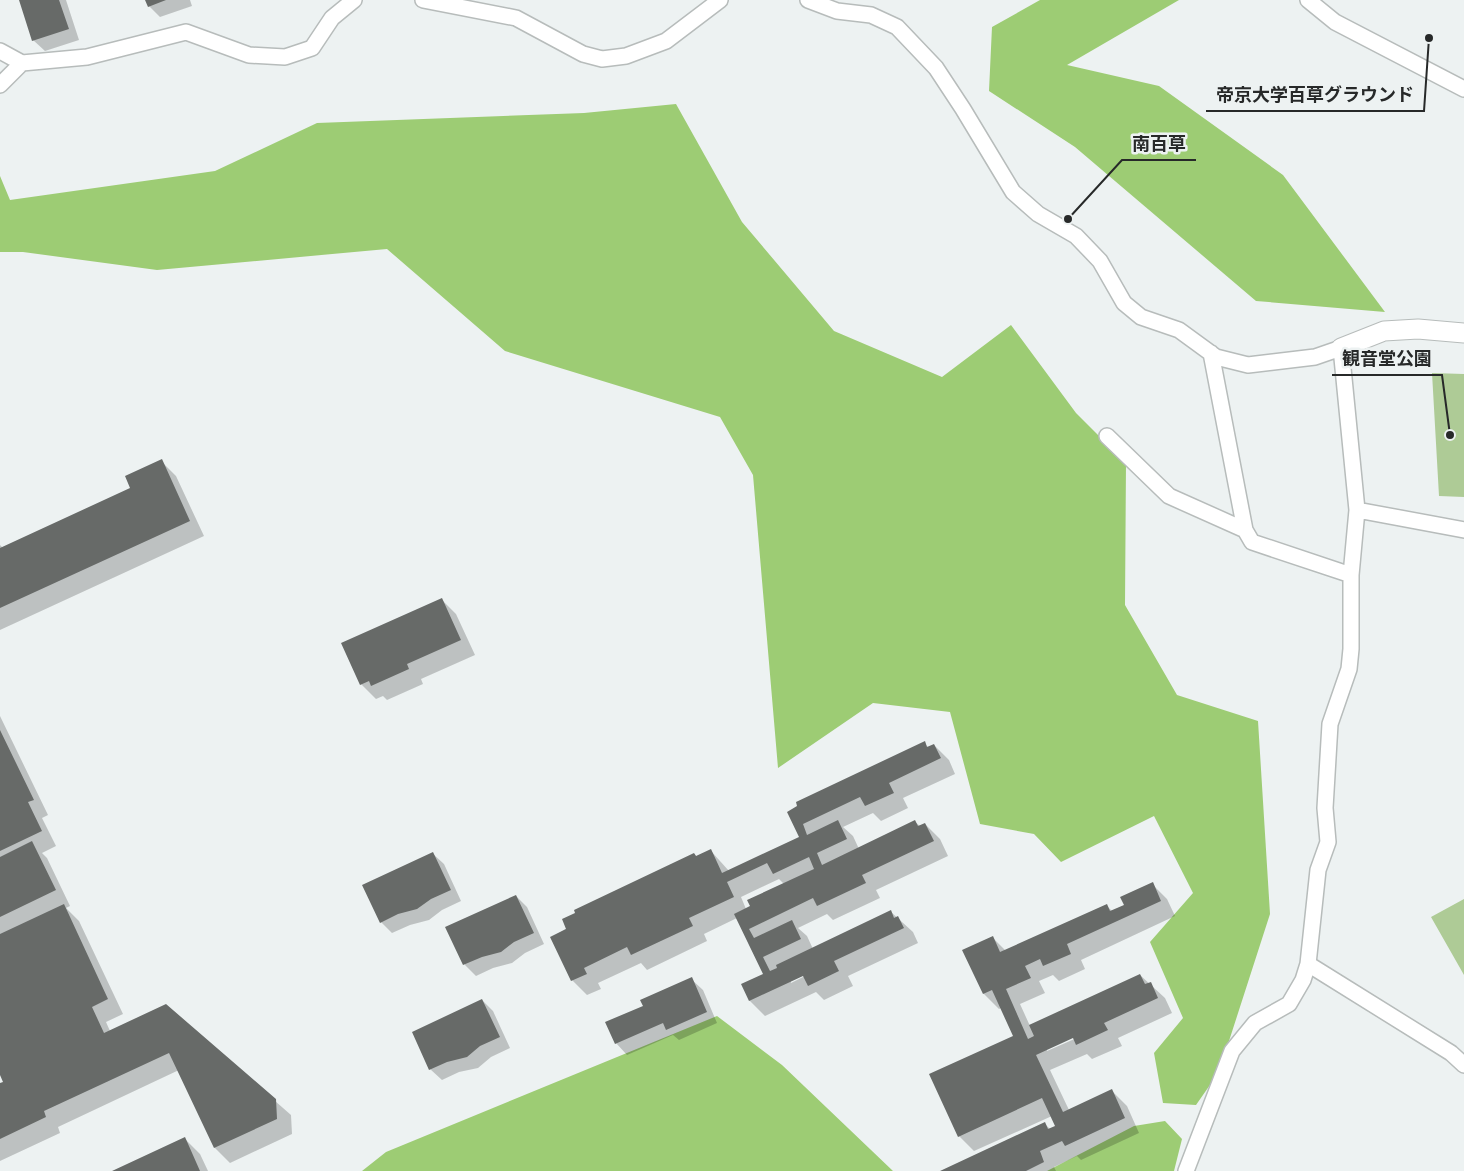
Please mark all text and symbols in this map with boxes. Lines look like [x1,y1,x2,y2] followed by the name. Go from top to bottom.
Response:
[1206,78,1424,111] callout: 帝京大学百草グラウンド
[1216,84,1414,105] text: 帝京大学百草グラウンド
[1122,127,1196,160] callout: 南百草
[1132,133,1186,154] text: 南百草
[1332,342,1442,375] callout: 観音堂公園
[1342,348,1432,369] text: 観音堂公園

